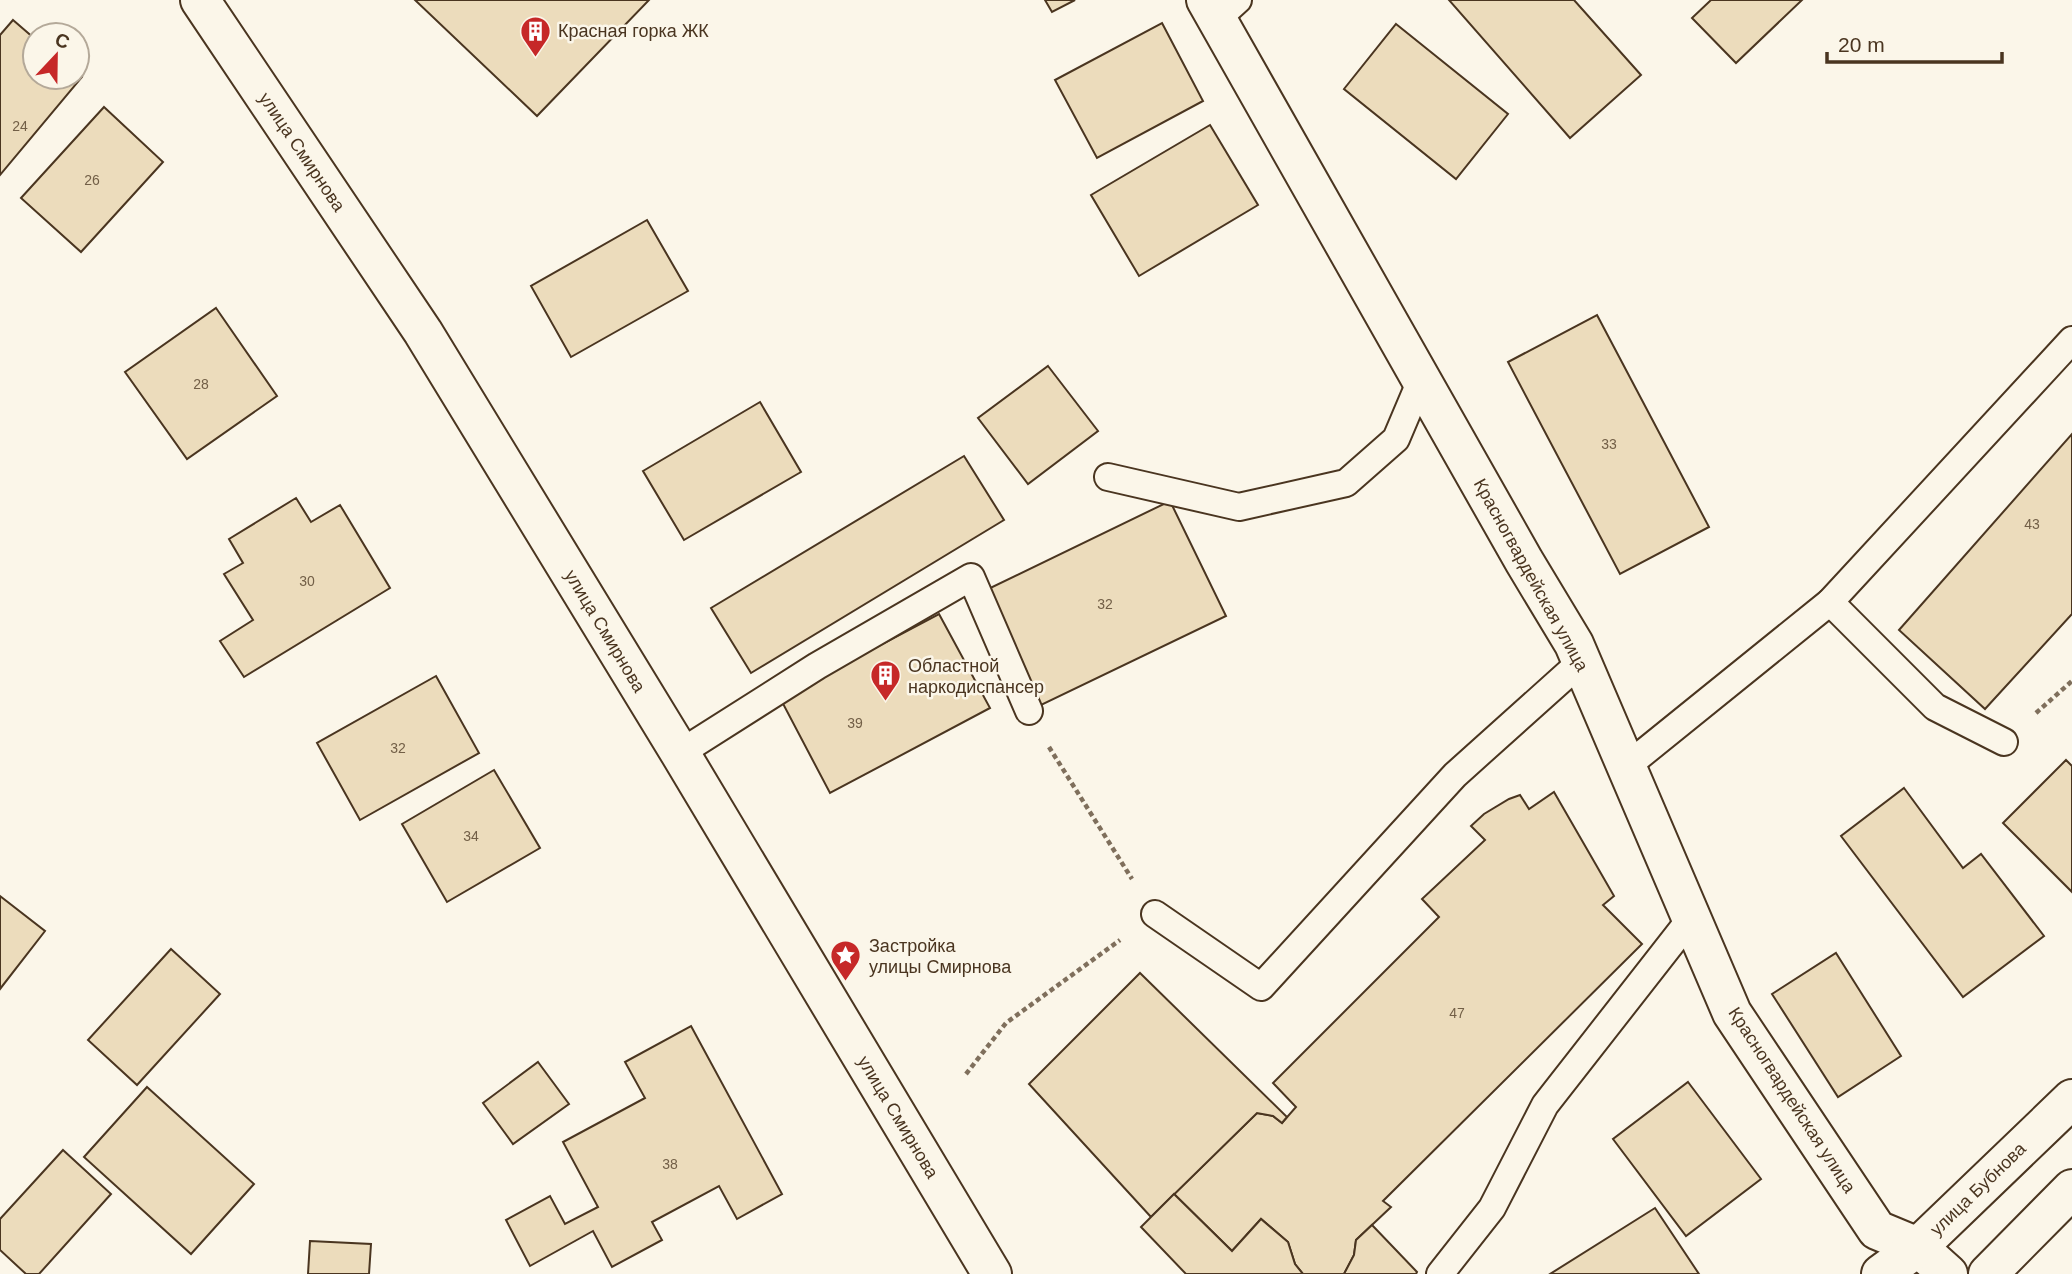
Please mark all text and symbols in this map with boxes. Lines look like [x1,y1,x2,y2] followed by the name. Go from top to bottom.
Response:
[518,14,552,58] building icon: Красная горка ЖК
[21,21,91,91] north arrow
[558,21,709,41] place label: Красная горка ЖК
[1827,21,2002,65] scale bar
[52,28,73,53] text: С
[1838,33,1885,56] text: 20 m
[255,89,350,216] street label: улица Смирнова
[12,118,28,134] house number: 24
[84,172,100,188] house number: 26
[193,376,209,392] house number: 28
[1601,436,1617,452] house number: 33
[1470,475,1593,676] street label: Красногвардейская улица
[2024,516,2040,532] house number: 43
[561,566,650,697] street label: улица Смирнова
[299,573,315,589] house number: 30
[1097,596,1113,612] house number: 32
[908,656,1044,697] place label: Областной наркодиспансер
[868,659,902,703] building icon: Областной наркодиспансер
[847,715,863,731] house number: 39
[390,740,406,756] house number: 32
[463,828,479,844] house number: 34
[869,936,1012,977] place label: Застройка улицы Смирнова
[829,939,863,983] place icon: Застройка улицы Смирнова
[1724,1004,1860,1197] street label: Красногвардейская улица
[1449,1005,1465,1021] house number: 47
[854,1052,943,1183] street label: улица Смирнова
[1926,1138,2031,1240] street label: улица Бубнова
[662,1156,678,1172] house number: 38

